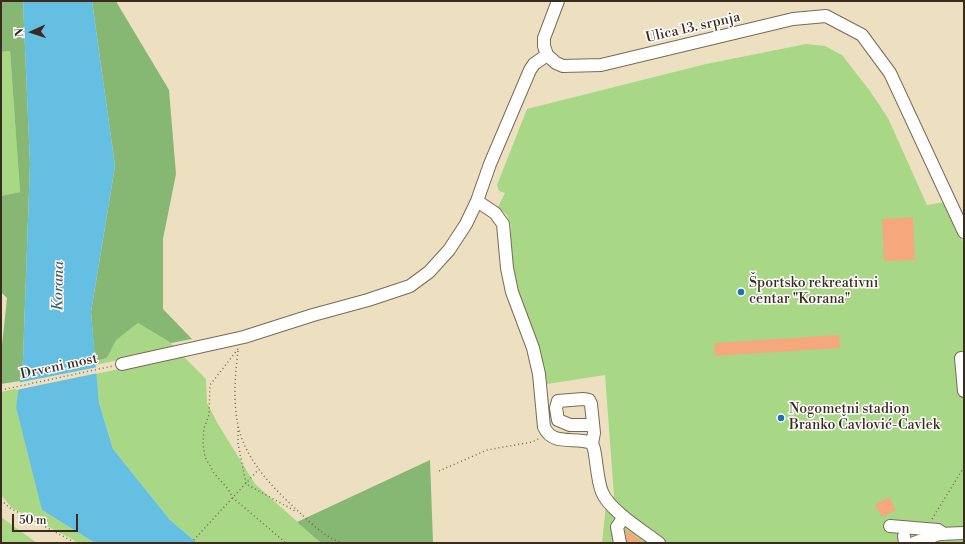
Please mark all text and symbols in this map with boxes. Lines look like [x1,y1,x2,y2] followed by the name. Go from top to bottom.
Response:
[644,9,742,47] street label: Ulica 13. srpnja
[12,12,52,52] north arrow
[13,28,27,37] text: N
[50,261,68,311] water label: Korana
[749,276,878,308] place label: Športsko rekreativni centar "Korana"
[736,287,746,297] marker: Športsko rekreativni centar "Korana"
[19,351,99,383] street label: Drveni most
[789,402,940,434] place label: Nogometni stadion Branko Čavlović-Čavlek
[776,413,786,423] marker: Nogometni stadion Branko Čavlović-Čavlek
[14,506,80,532] scale bar
[19,513,47,528] text: 50 m

